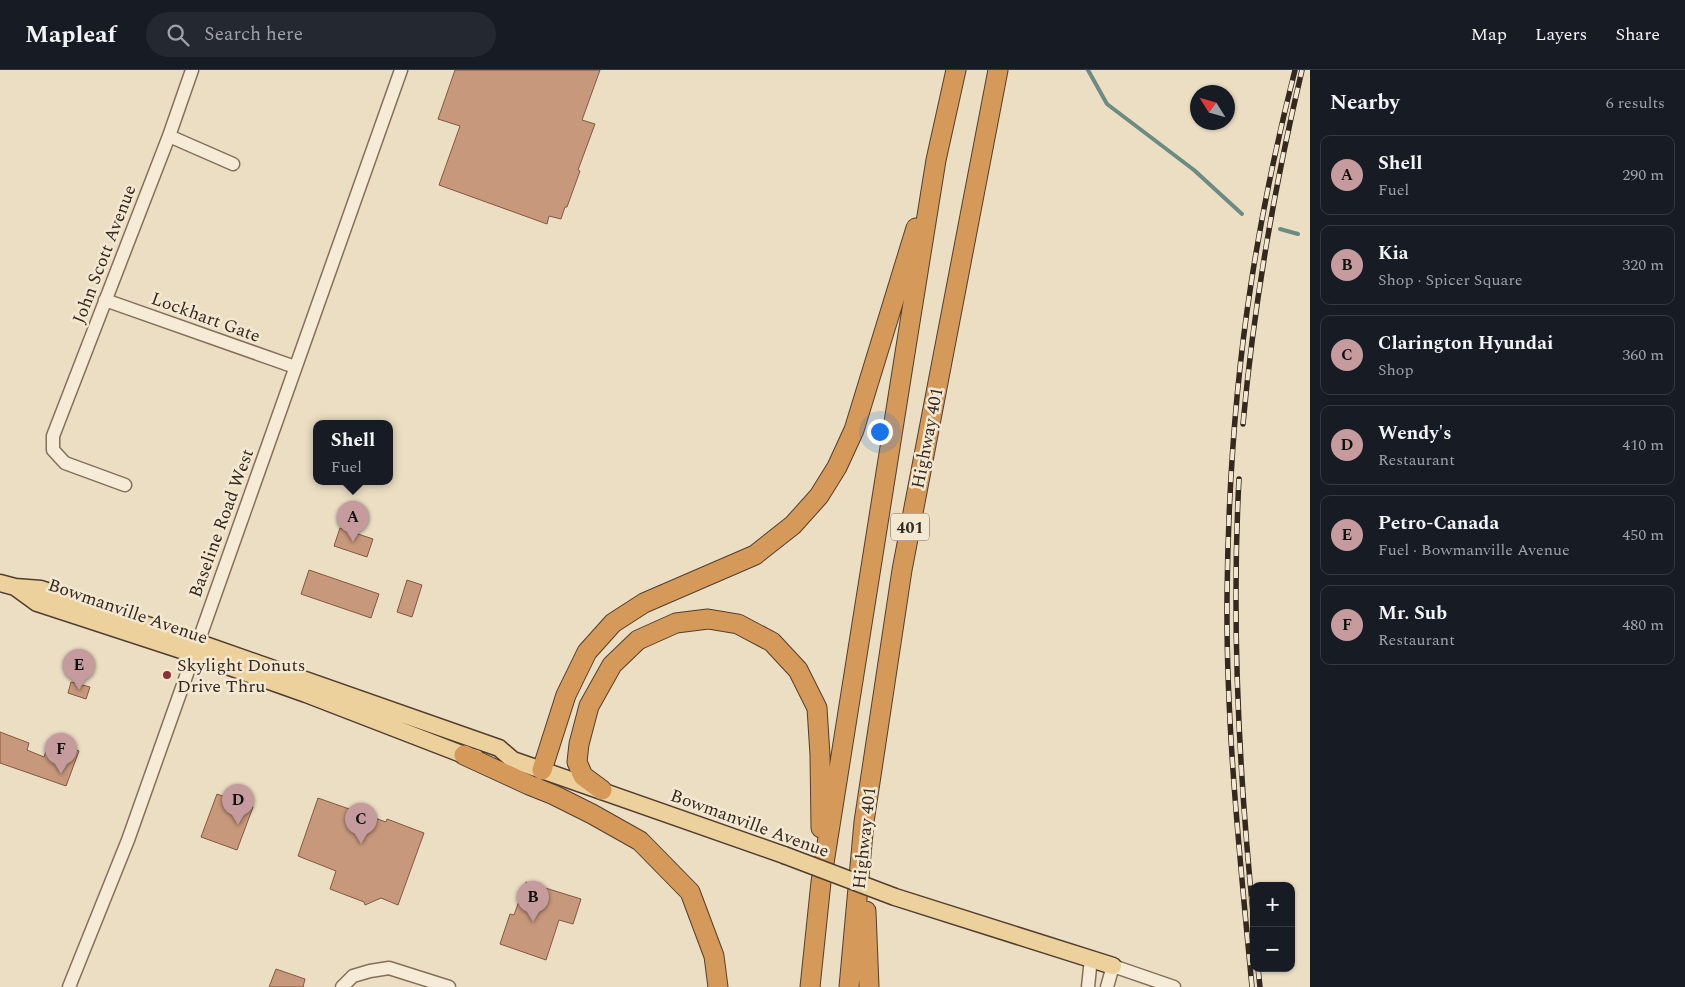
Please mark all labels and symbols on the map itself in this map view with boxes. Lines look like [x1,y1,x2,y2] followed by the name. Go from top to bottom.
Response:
[1190,85,1235,130] north arrow
[66,181,143,328] street label: John Scott Avenue
[147,285,264,350] street label: Lockhart Gate
[904,385,951,491] street label: Highway 401
[867,419,893,445] your location
[182,445,261,601] street label: Baseline Road West
[337,501,369,542] pin: A
[891,514,929,541] road number: 401
[44,571,211,651] street label: Bowmanville Avenue
[63,649,95,690] pin: E
[177,652,306,700] place label: Skylight Donuts Drive Thru
[161,669,173,681] marker: Skylight Donuts Drive Thru
[45,733,77,774] pin: F
[667,782,833,865] street label: Bowmanville Avenue
[222,784,254,825] pin: D
[846,786,883,890] street label: Highway 401
[345,803,377,844] pin: C
[517,881,549,922] pin: B

